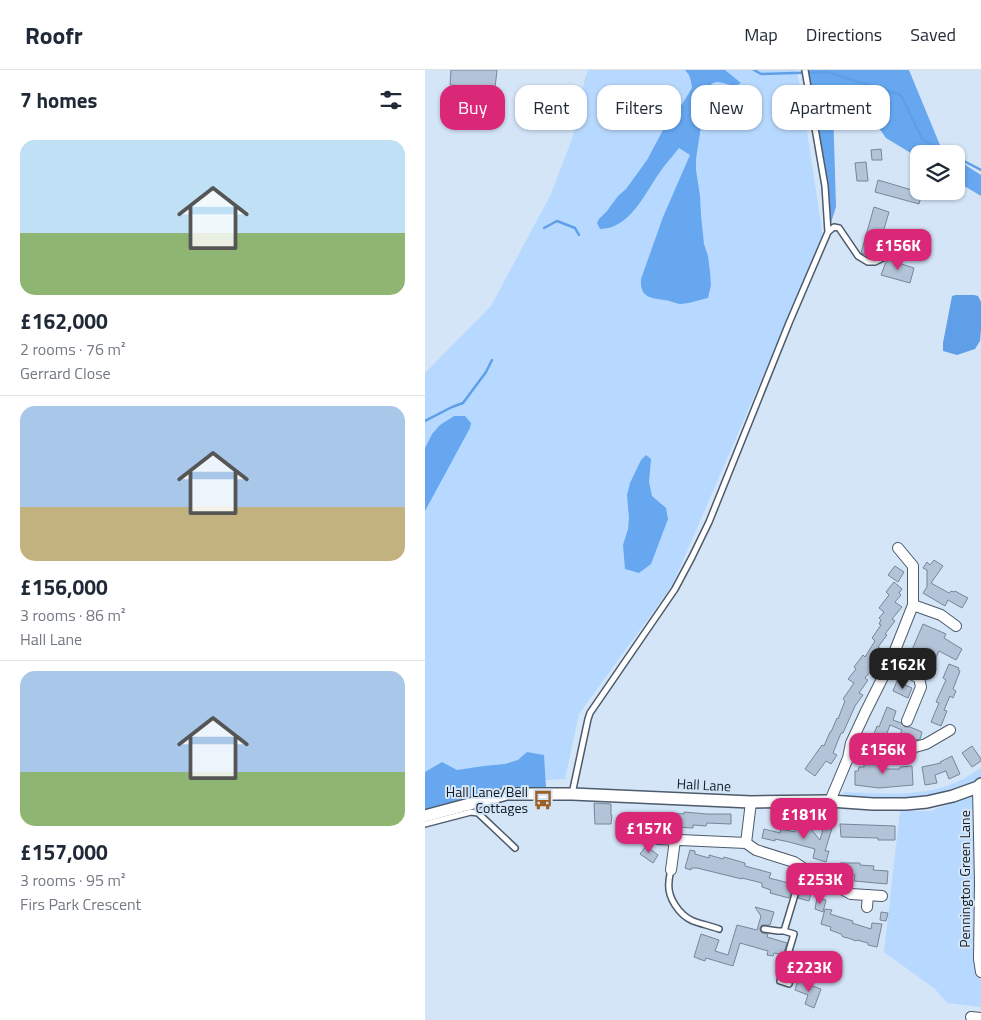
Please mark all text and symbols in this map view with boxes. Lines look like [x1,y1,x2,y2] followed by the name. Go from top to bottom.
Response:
[25,17,83,53] text: Roofr
[744,21,778,48] text: Map
[806,21,882,48] text: Directions
[910,21,956,48] text: Saved
[20,84,97,116] text: 7 homes
[440,85,505,130] chip: Buy
[515,85,587,130] chip: Rent
[597,85,681,130] chip: Filters
[691,85,762,130] chip: New
[772,85,890,130] chip: Apartment
[377,86,405,114] icon: filters
[910,145,965,200] map controls
[910,145,965,200] button: layers
[168,173,258,263] icon: home
[863,228,933,271] pin: £156K
[875,233,921,257] text: £156K
[20,305,108,337] text: £162,000
[20,337,125,361] text: 2 rooms · 76 m²
[20,361,111,385] text: Gerrard Close
[168,438,258,528] icon: home
[20,571,108,603] text: £156,000
[20,603,125,627] text: 3 rooms · 86 m²
[20,627,82,651] text: Hall Lane
[868,648,938,690] pin: £162K
[880,652,926,676] text: £162K
[168,703,258,793] icon: home
[848,732,918,775] pin: £156K
[860,737,906,761] text: £156K
[676,773,732,796] street label: Hall Lane
[446,781,528,818] place label: Hall Lane/Bell Cottages
[532,789,554,811] bus stop icon: Hall Lane/Bell Cottages
[769,798,839,840] pin: £181K
[781,802,827,826] text: £181K
[954,810,975,948] street label: Pennington Green Lane
[614,812,684,854] pin: £157K
[626,816,672,840] text: £157K
[20,836,108,868] text: £157,000
[785,862,855,905] pin: £253K
[797,867,843,891] text: £253K
[20,868,125,892] text: 3 rooms · 95 m²
[20,892,141,916] text: Firs Park Crescent
[774,950,844,993] pin: £223K
[786,955,832,979] text: £223K

